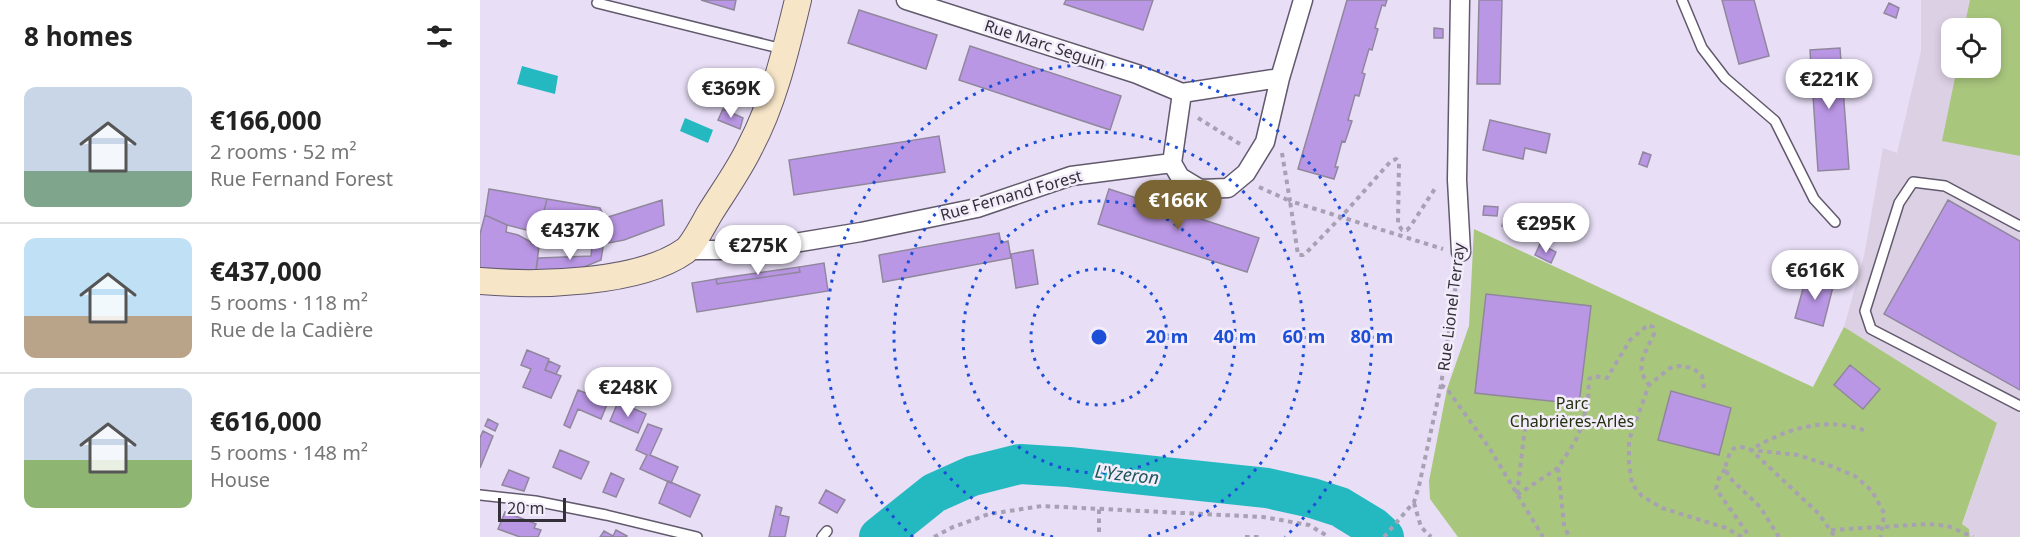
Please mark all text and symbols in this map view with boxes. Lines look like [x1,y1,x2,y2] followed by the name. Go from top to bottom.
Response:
[982,14,1108,74] street label: Rue Marc Seguin
[24,18,133,54] text: 8 homes
[1941,18,2001,78] map controls
[1941,18,2001,78] button: locate
[423,20,456,53] icon: filters
[1787,59,1871,110] pin: €221K
[1799,65,1859,92] text: €221K
[689,68,773,119] pin: €369K
[701,74,761,101] text: €369K
[210,102,322,138] text: €166,000
[72,111,144,183] icon: home
[210,138,357,165] text: 2 rooms · 52 m²
[938,164,1085,226] street label: Rue Fernand Forest
[210,165,393,192] text: Rue Fernand Forest
[1136,180,1220,231] pin: €166K
[1148,186,1208,213] text: €166K
[1504,203,1588,254] pin: €295K
[1516,209,1576,236] text: €295K
[528,210,612,261] pin: €437K
[540,216,600,243] text: €437K
[716,225,800,276] pin: €275K
[728,231,788,258] text: €275K
[1432,241,1470,372] street label: Rue Lionel Terray
[1773,250,1857,301] pin: €616K
[210,253,322,289] text: €437,000
[1785,256,1845,283] text: €616K
[72,262,144,334] icon: home
[210,289,368,316] text: 5 rooms · 118 m²
[210,316,373,343] text: Rue de la Cadière
[1146,324,1188,348] text: 20 m
[1214,324,1256,348] text: 40 m
[1283,324,1325,348] text: 60 m
[1351,324,1393,348] text: 80 m
[1089,327,1109,347] centre of rings
[586,367,670,418] pin: €248K
[598,373,658,400] text: €248K
[1510,392,1634,432] park label: Parc Chabrières-Arlès
[210,403,322,439] text: €616,000
[72,412,144,484] icon: home
[210,439,368,466] text: 5 rooms · 148 m²
[1094,459,1160,489] water label: L'Yzeron
[210,466,270,493] text: House
[498,495,566,522] scale bar
[507,497,544,519] text: 20 m

